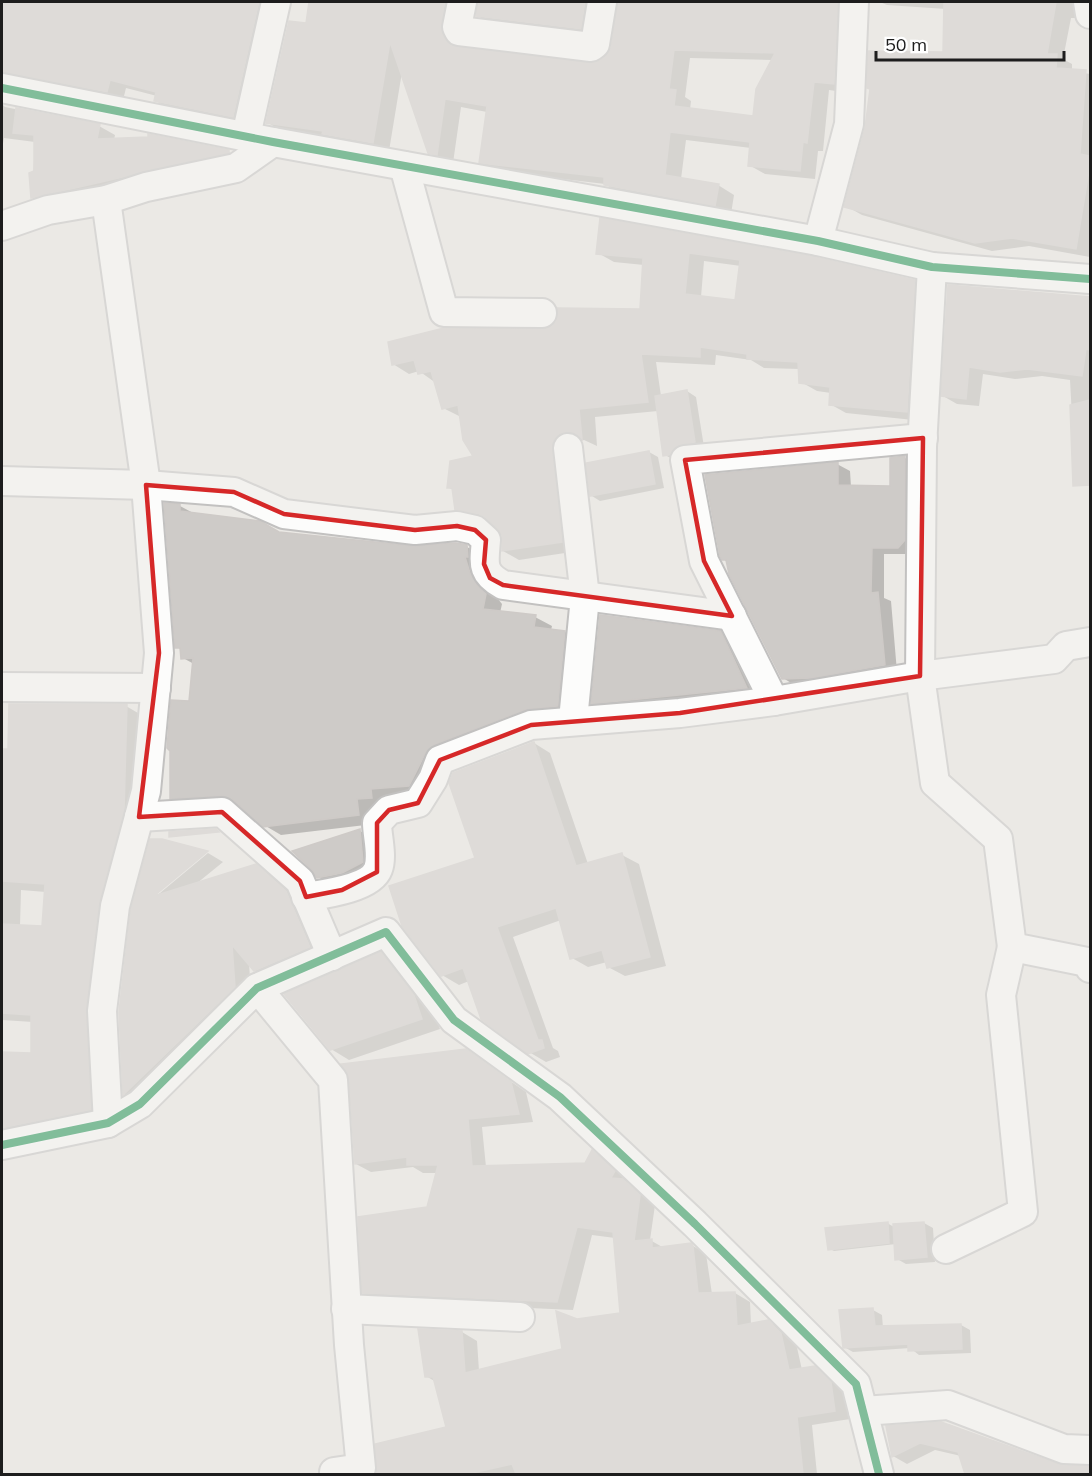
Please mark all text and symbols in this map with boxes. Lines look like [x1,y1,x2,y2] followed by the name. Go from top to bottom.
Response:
[876,24,1064,62] scale bar
[885,33,927,56] text: 50 m

